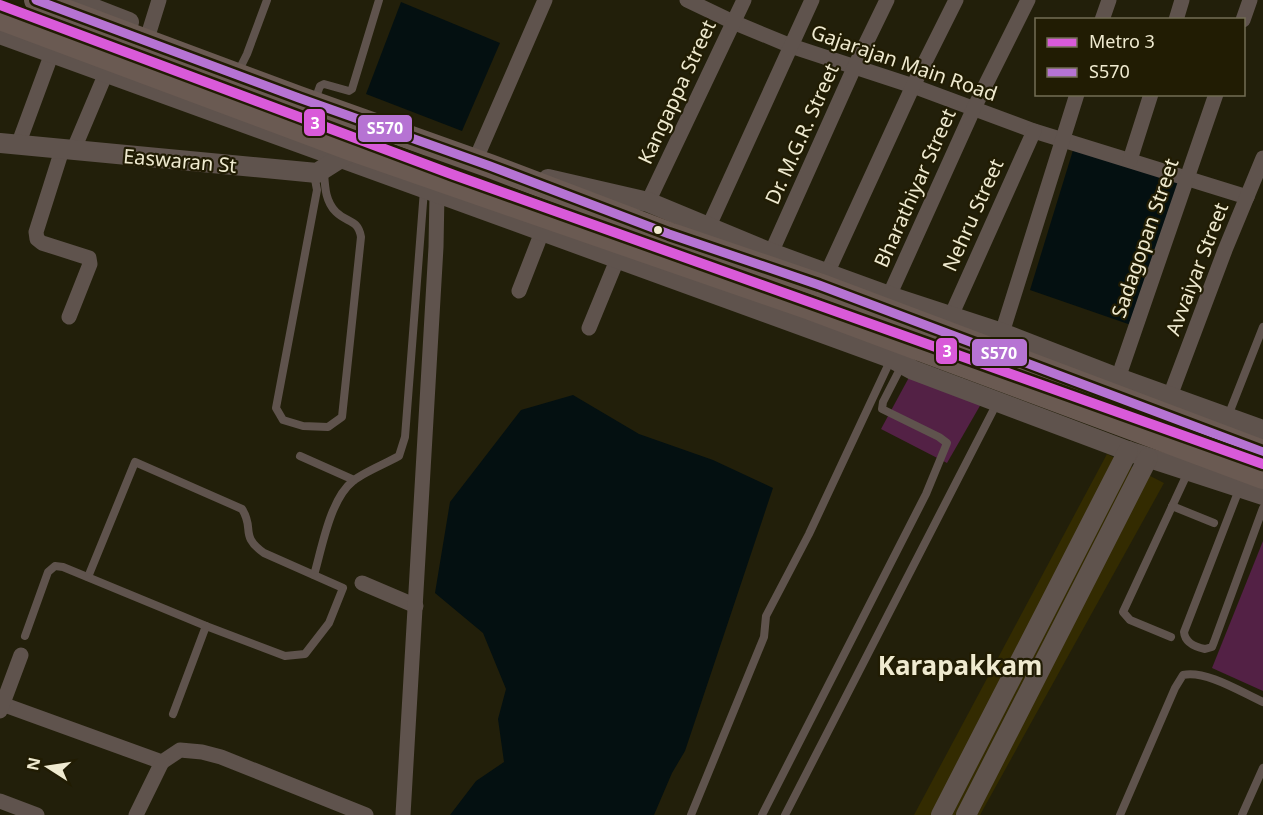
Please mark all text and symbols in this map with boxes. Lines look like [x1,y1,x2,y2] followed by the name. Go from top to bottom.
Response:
[631,15,722,168] street label: Kangappa Street
[807,18,1001,107] street label: Gajarajan Main Road
[1035,18,1245,96] legend
[1089,29,1155,53] text: Metro 3
[758,59,845,208] street label: Dr. M.G.R. Street
[1089,59,1130,83] text: S570
[867,104,962,271] street label: Bharathiyar Street
[303,108,326,137] line badge: 3
[310,112,320,134] text: 3
[357,114,413,143] line badge: S570
[367,117,403,139] text: S570
[122,142,238,179] street label: Easwaran St
[936,154,1009,275] street label: Nehru Street
[1105,154,1184,321] street label: Sadagopan Street
[1159,199,1234,339] street label: Avvaiyar Street
[652,224,664,236] unlabelled marker
[935,337,958,365] line badge: 3
[971,338,1028,367] line badge: S570
[942,340,952,362] text: 3
[981,342,1017,364] text: S570
[878,647,1042,683] district label: Karapakkam
[18,737,78,797] north arrow
[21,755,45,773] text: N

